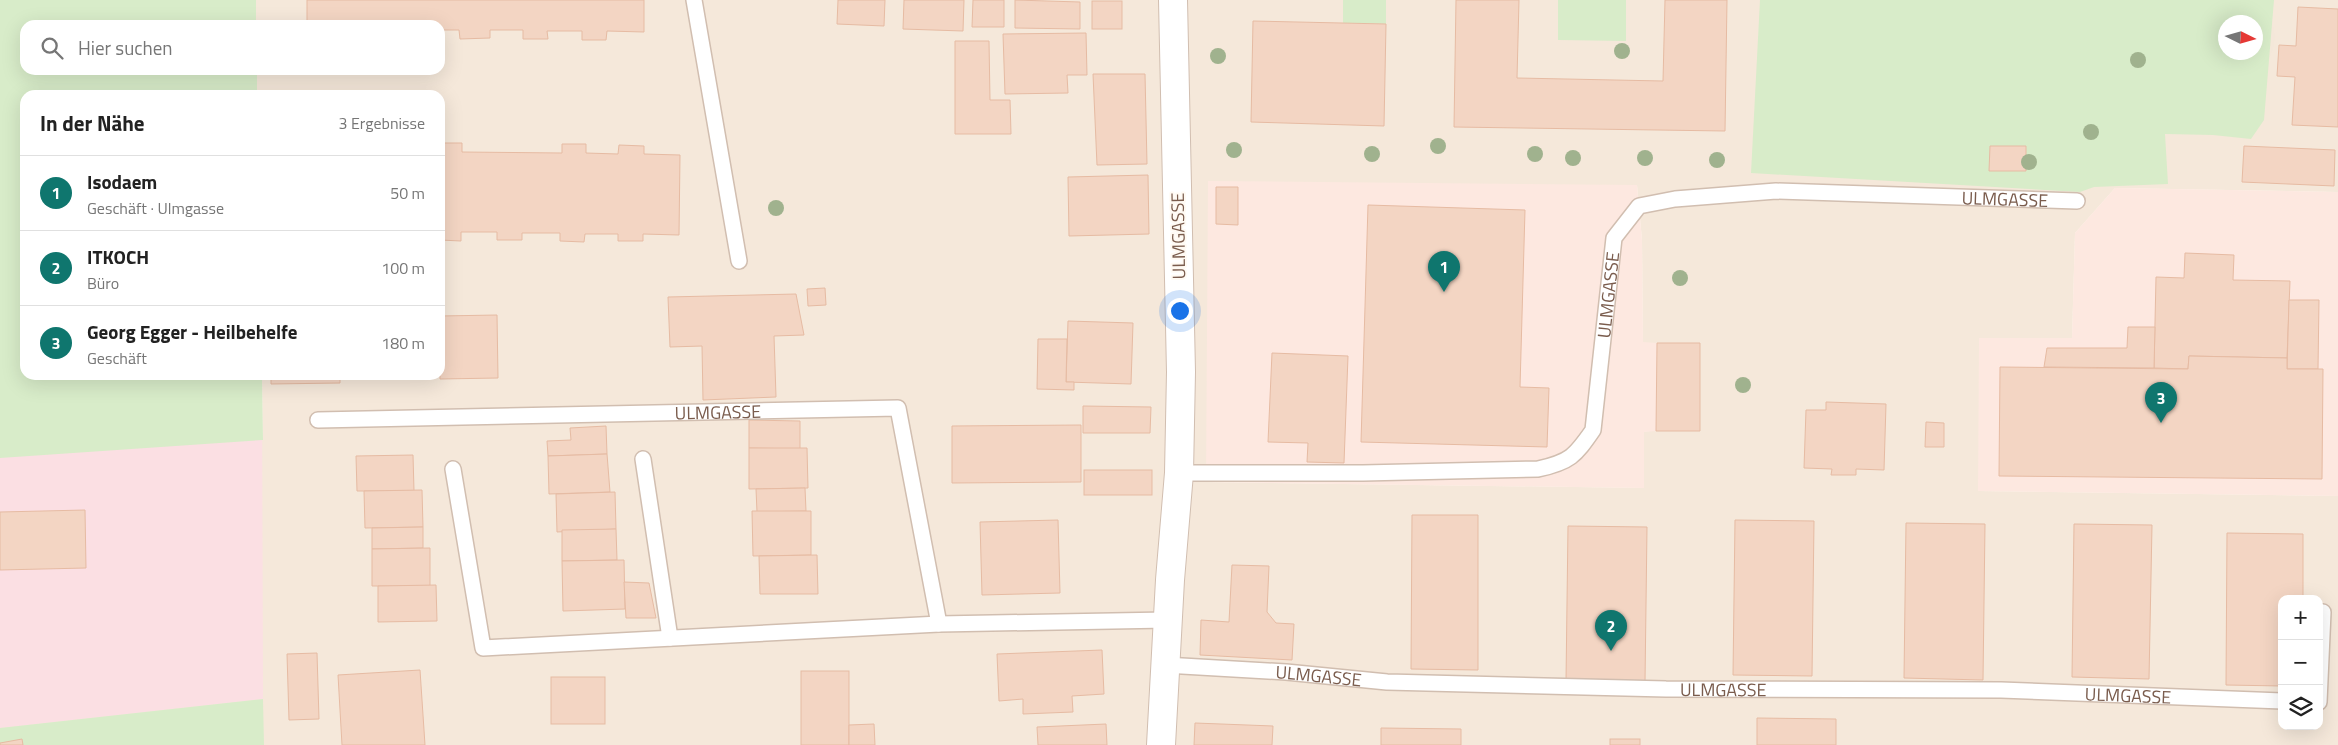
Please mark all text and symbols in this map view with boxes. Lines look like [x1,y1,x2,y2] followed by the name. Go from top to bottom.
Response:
[2218,15,2263,60] north arrow
[20,20,445,75] search box
[78,33,173,62] text: Hier suchen
[38,34,66,62] icon: search
[40,107,145,139] text: In der Nähe
[338,111,425,135] text: 3 Ergebnisse
[87,167,157,196] text: Isodaem
[52,181,60,205] text: 1
[390,181,425,205] text: 50 m
[1961,184,2049,214] street label: ULMGASSE
[1164,192,1192,279] street label: ULMGASSE
[87,196,224,220] text: Geschäft · Ulmgasse
[87,242,149,271] text: ITKOCH
[1590,250,1626,339] street label: ULMGASSE
[1428,251,1460,292] pin: 1
[52,256,60,280] text: 2
[381,256,425,280] text: 100 m
[87,271,119,295] text: Büro
[1167,298,1193,324] your location
[87,317,297,346] text: Georg Egger - Heilbehelfe
[52,331,60,355] text: 3
[381,331,425,355] text: 180 m
[87,346,147,370] text: Geschäft
[2145,382,2177,423] pin: 3
[674,397,761,426] street label: ULMGASSE
[2278,595,2323,730] map controls
[2278,595,2323,640] button: +
[1595,610,1627,651] pin: 2
[2278,640,2323,685] button: −
[1275,658,1363,693] street label: ULMGASSE
[1680,676,1767,703] street label: ULMGASSE
[2084,680,2172,710] street label: ULMGASSE
[2278,685,2323,730] button: layers

